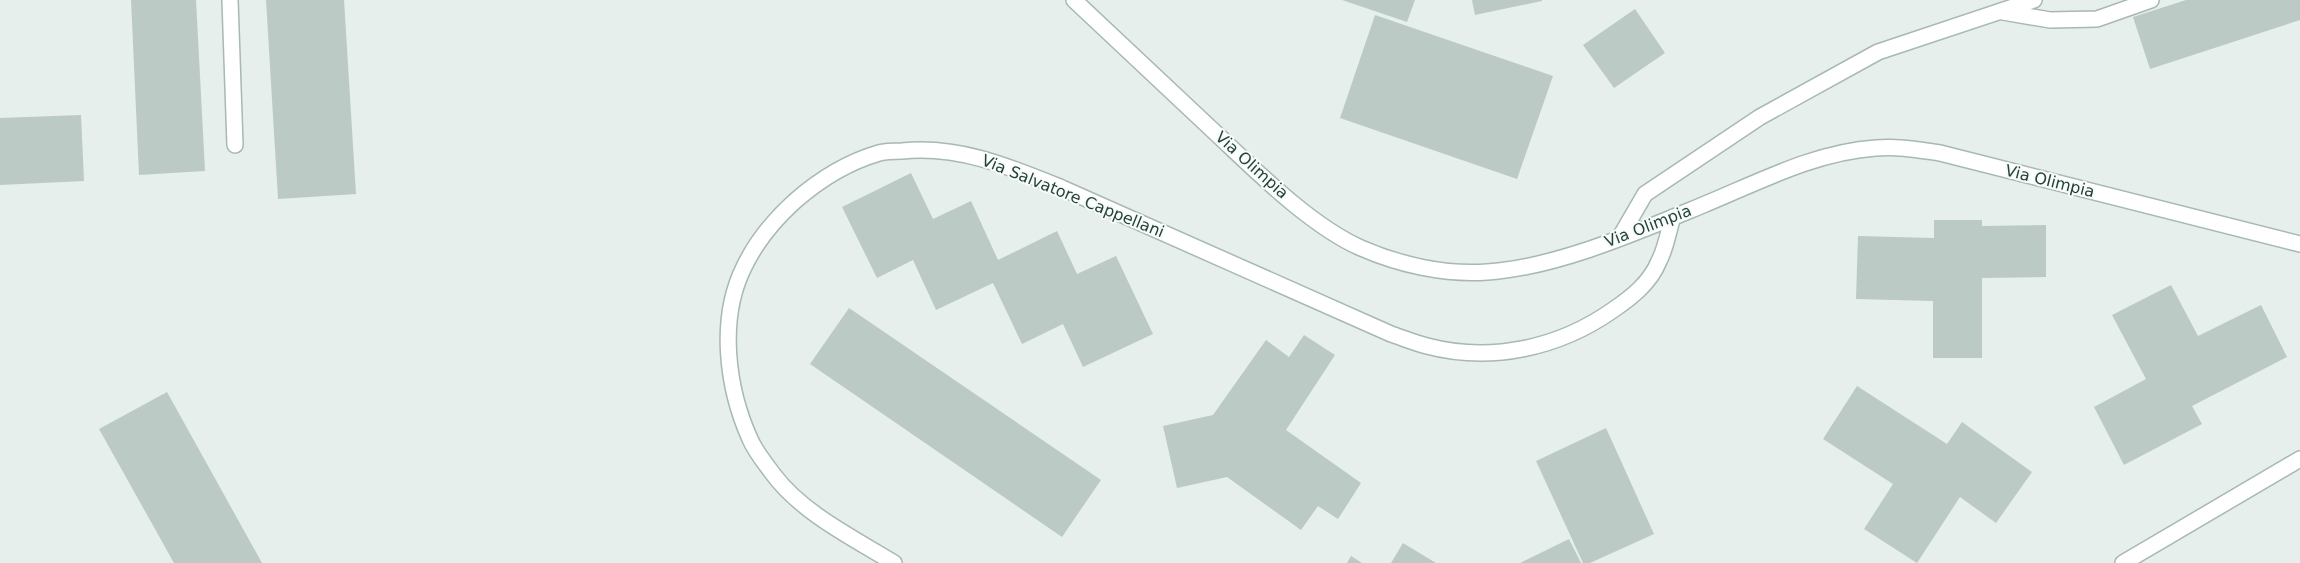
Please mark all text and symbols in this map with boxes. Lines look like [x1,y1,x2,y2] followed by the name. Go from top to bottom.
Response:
[1212,127,1292,203] street label: Via Olimpia
[979,151,1167,241] street label: Via Salvatore Cappellani
[2003,161,2097,201] street label: Via Olimpia
[1602,201,1694,251] street label: Via Olimpia

